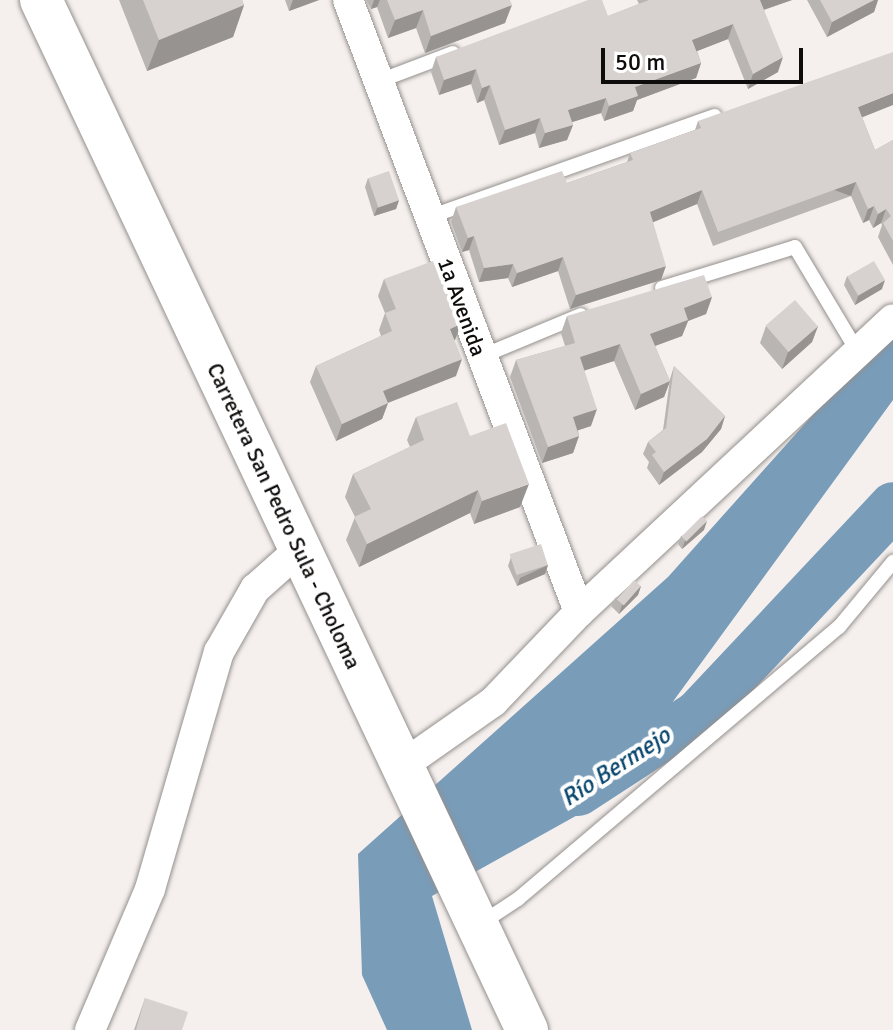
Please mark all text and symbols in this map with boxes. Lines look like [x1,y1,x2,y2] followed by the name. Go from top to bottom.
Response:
[605,32,807,82] scale bar
[615,47,665,77] text: 50 m
[432,254,492,360] street label: 1a Avenida
[201,359,367,673] street label: Carretera San Pedro Sula - Choloma
[556,721,676,813] water label: Río Bermejo

